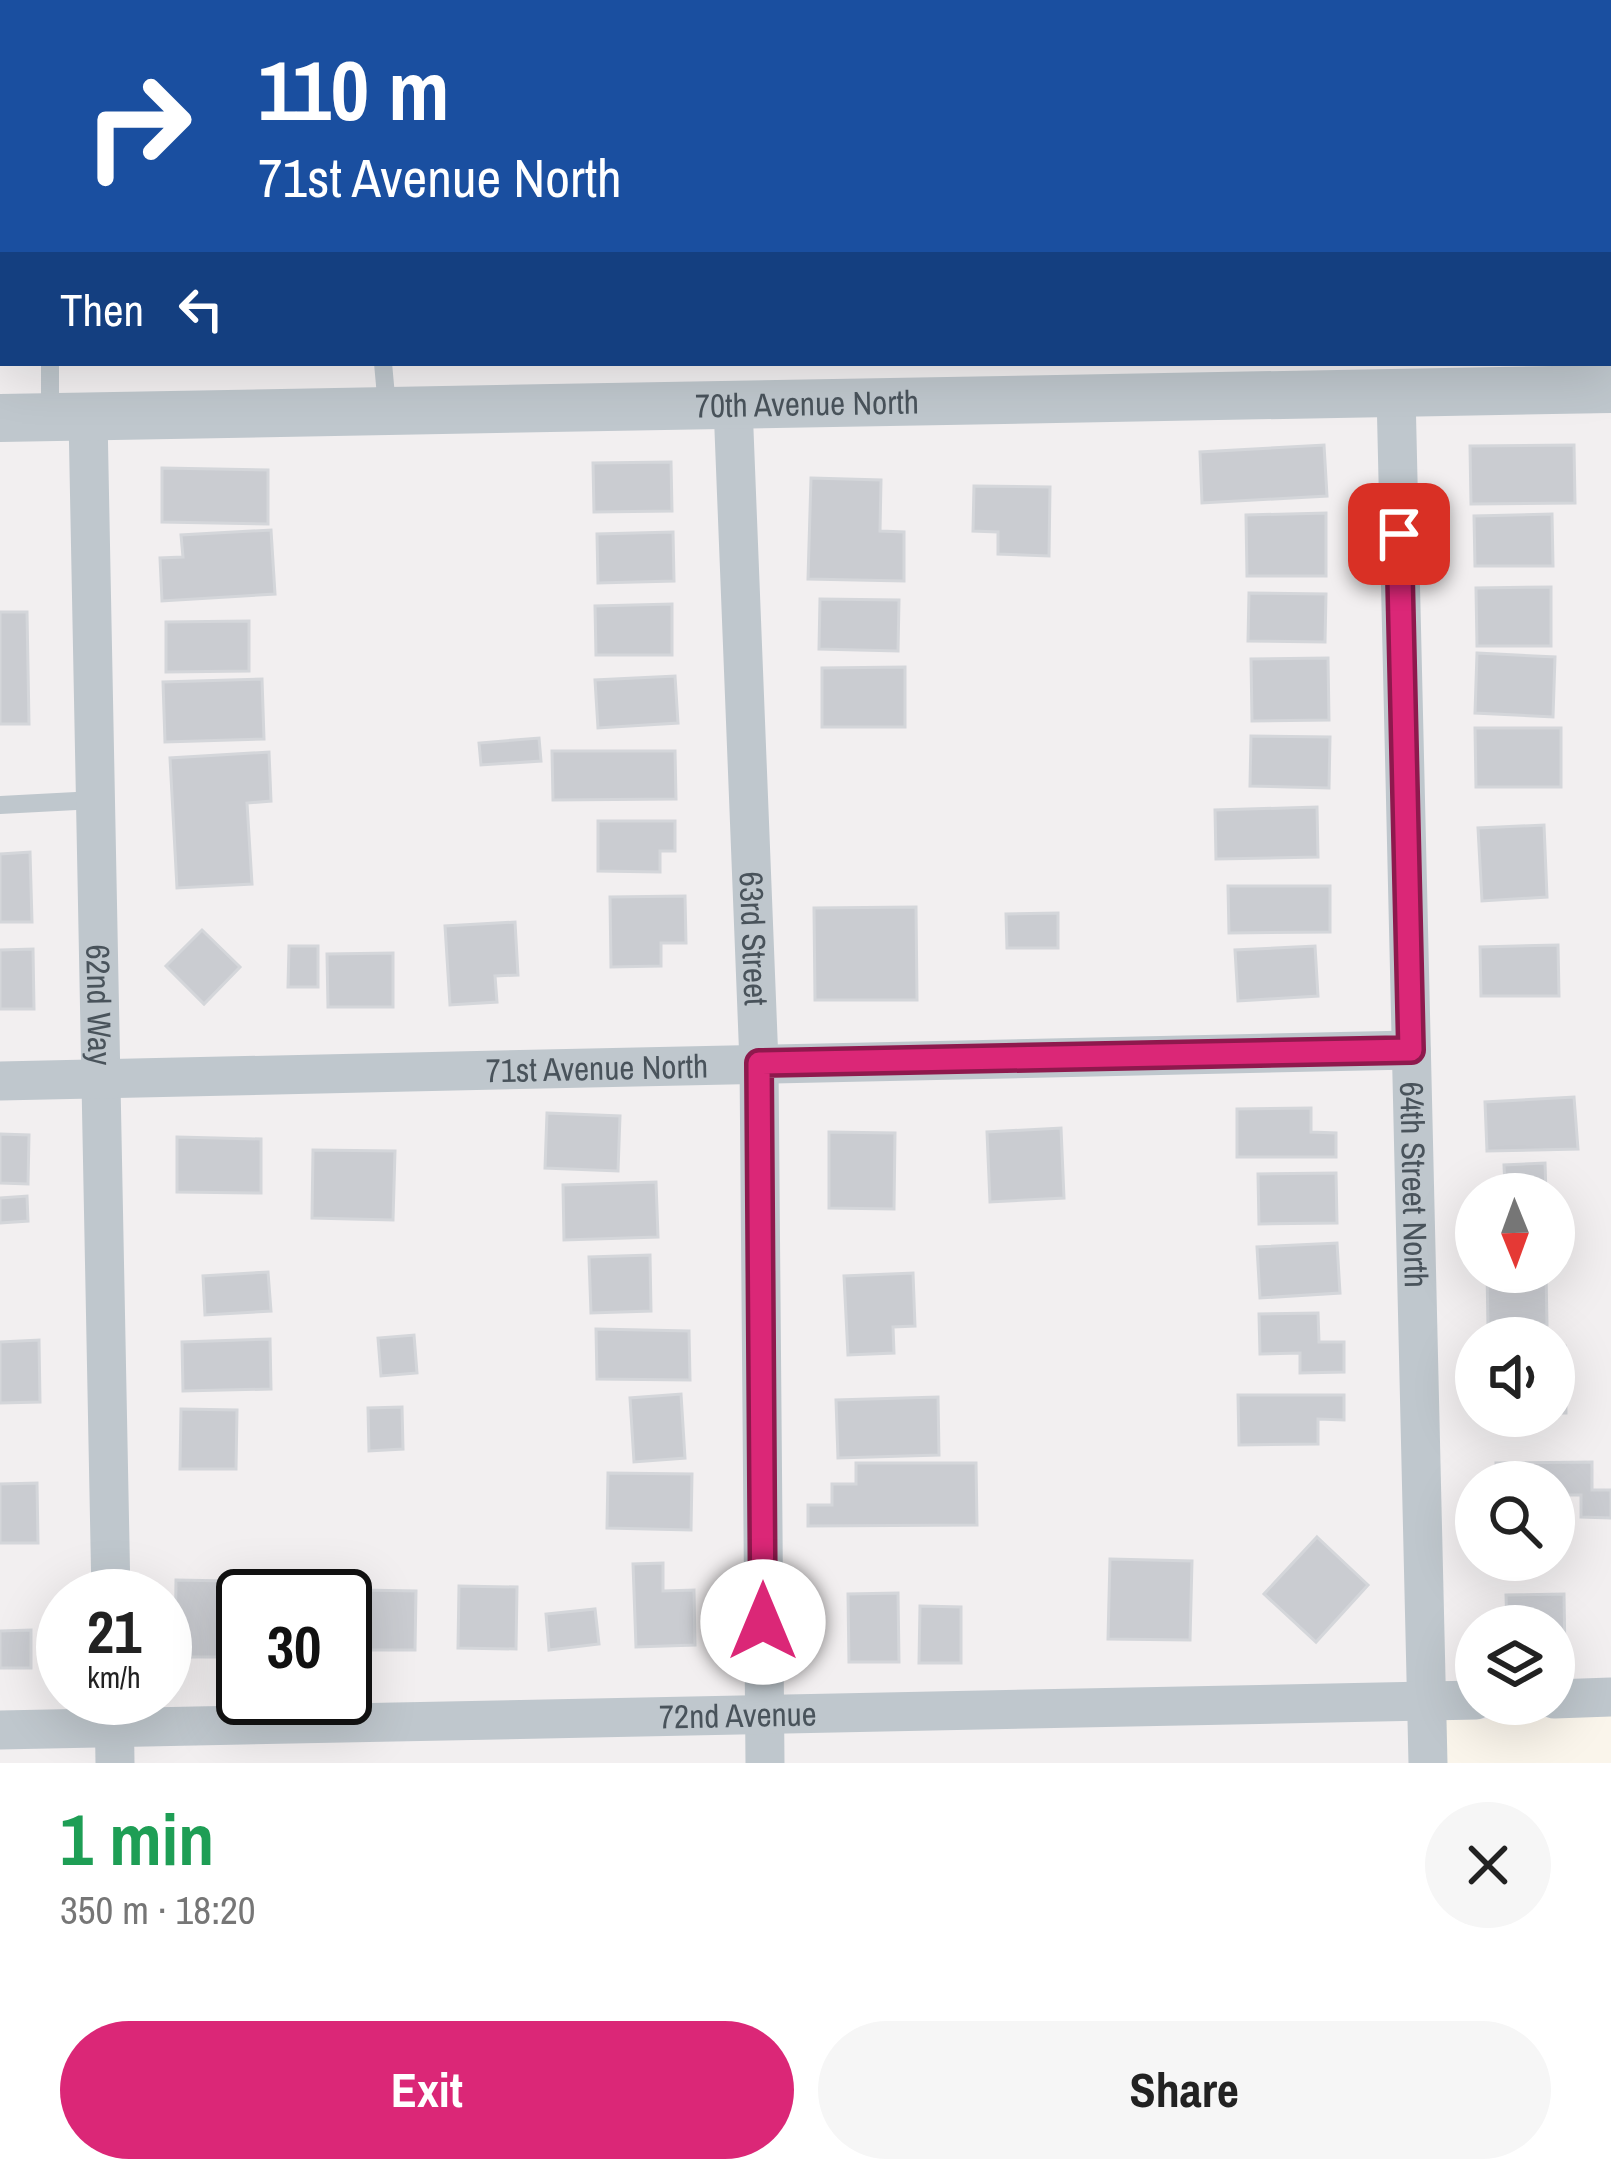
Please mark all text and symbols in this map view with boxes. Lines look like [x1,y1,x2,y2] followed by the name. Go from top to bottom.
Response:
[258,33,450,146] text: 110 m
[60,48,216,204] icon: right
[258,141,622,214] text: 71st Avenue North
[168,276,234,342] icon: left
[60,279,144,340] text: Then
[695,379,919,427] street label: 70th Avenue North
[1348,483,1450,585] pin
[1366,501,1432,567] icon: arrive
[729,871,779,1006] street label: 63rd Street
[76,944,123,1066] street label: 62nd Way
[485,1043,708,1092] street label: 71st Avenue North
[1390,1081,1439,1288] street label: 64th Street North
[1455,1173,1575,1293] north arrow
[1455,1173,1575,1725] map controls
[1455,1317,1575,1437] button: sound
[1455,1461,1575,1581] button: search
[700,1559,826,1685] position arrow
[216,1569,372,1725] speed limit sign: 30
[87,1591,141,1672] text: 21
[1455,1605,1575,1725] button: layers
[87,1657,141,1697] text: km/h
[659,1691,817,1739] street label: 72nd Avenue
[60,1790,214,1887] text: 1 min
[1425,1802,1551,1928] button: close
[60,1884,256,1936] text: 350 m · 18:20
[60,2021,794,2159] button: Exit
[818,2021,1551,2159] button: Share

